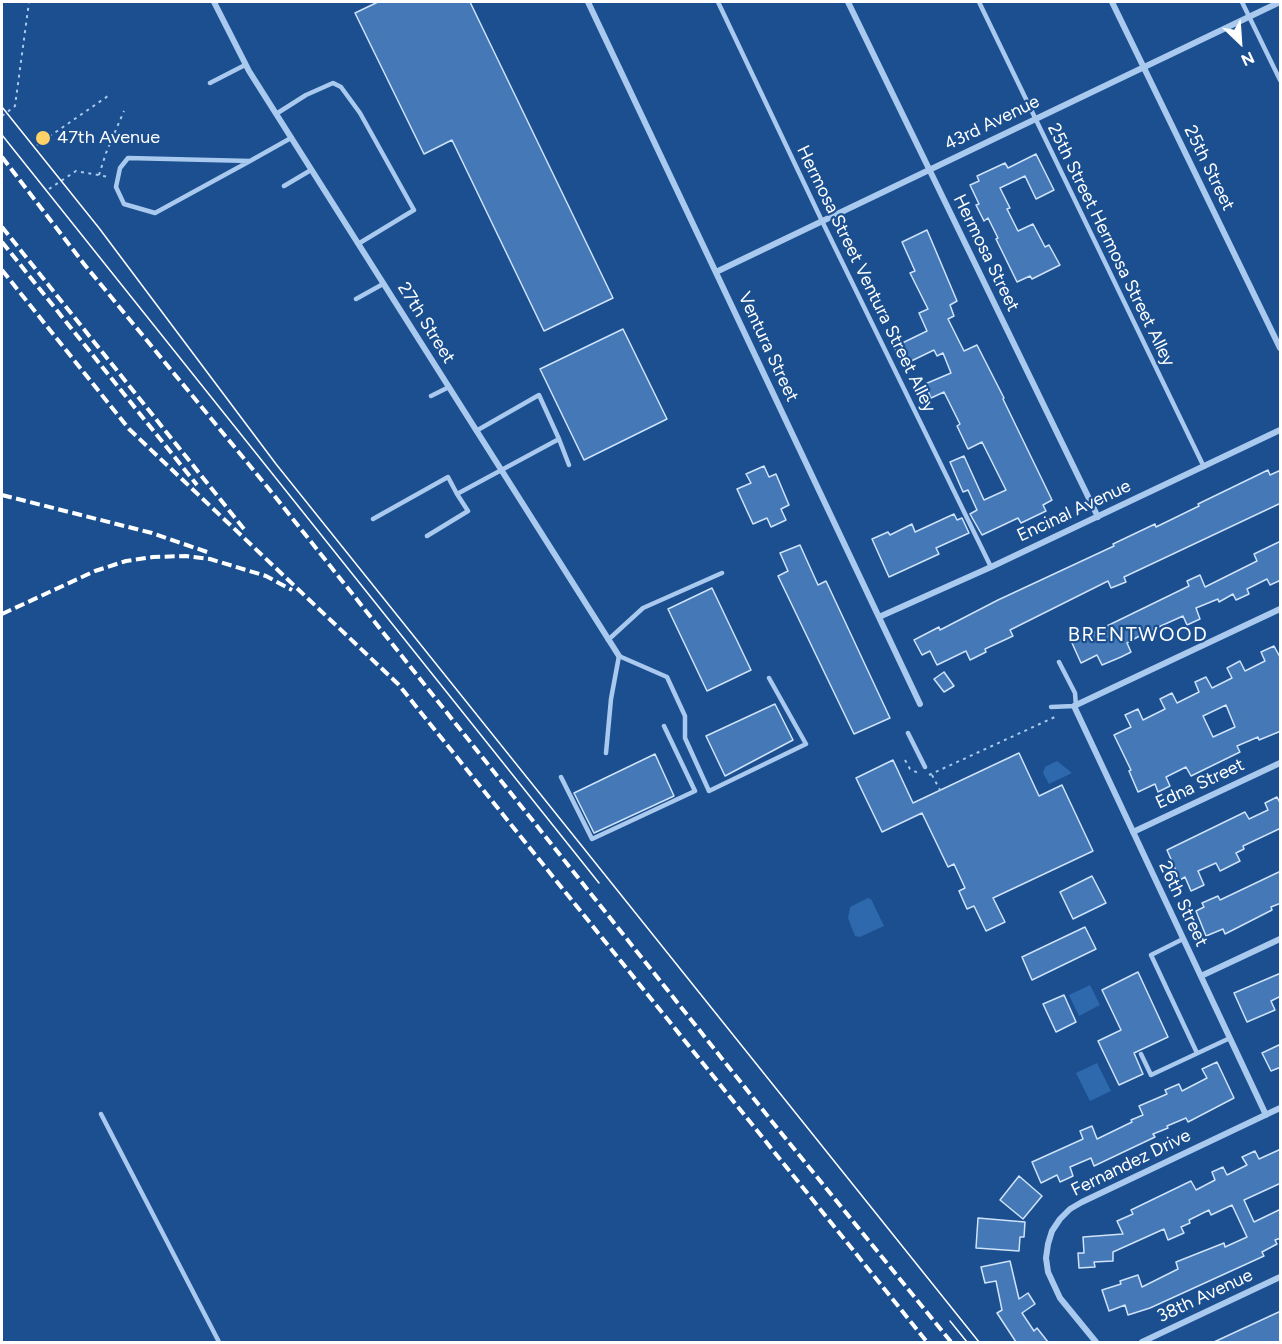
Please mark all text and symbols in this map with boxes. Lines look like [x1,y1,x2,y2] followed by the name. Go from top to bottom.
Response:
[1210,12,1270,72] north arrow
[1238,48,1257,70] text: N
[941,91,1043,155] street label: 43rd Avenue
[1043,120,1179,370] street label: 25th Street Hermosa Street Alley
[1179,122,1239,214] street label: 25th Street
[57,127,160,149] place label: 47th Avenue
[34,129,52,147] marker: 47th Avenue
[792,142,940,416] street label: Hermosa Street Ventura Street Alley
[948,191,1024,315] street label: Hermosa Street
[393,279,459,367] street label: 27th Street
[733,289,803,405] street label: Ventura Street
[1014,475,1134,547] street label: Encinal Avenue
[1068,623,1208,647] district label: BRENTWOOD
[1152,754,1248,814] street label: Edna Street
[1154,858,1212,950] street label: 26th Street
[1068,1125,1194,1201] street label: Fernandez Drive
[1154,1264,1256,1328] street label: 38th Avenue

